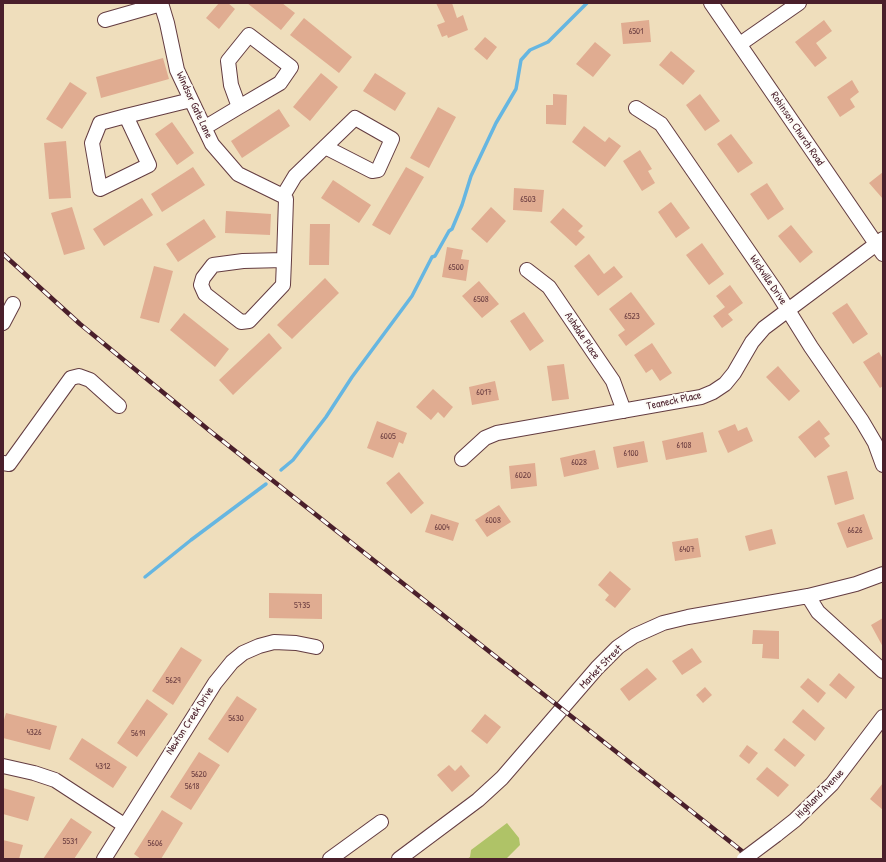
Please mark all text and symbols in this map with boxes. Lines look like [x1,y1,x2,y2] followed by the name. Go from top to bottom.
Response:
[629,27,643,37] house number: 6501
[173,70,215,140] street label: Windsor Gate Lane
[767,90,827,168] street label: Robinson Church Road
[520,195,536,205] house number: 6503
[747,253,789,307] street label: Wickville Drive
[448,263,464,273] house number: 6500
[473,295,489,305] house number: 6508
[561,310,603,362] street label: Ashdale Place
[624,312,640,322] house number: 6523
[476,388,492,398] house number: 6017
[645,389,703,413] street label: Teaneck Place
[380,432,396,442] house number: 6005
[677,441,691,451] house number: 6108
[624,449,638,459] house number: 6100
[571,458,587,468] house number: 6028
[515,471,531,481] house number: 6020
[485,516,501,526] house number: 6008
[434,523,450,533] house number: 6004
[848,526,862,536] house number: 6626
[679,545,695,555] house number: 6407
[294,601,310,611] house number: 5735
[577,642,625,692] street label: Market Street
[166,676,180,686] house number: 5629
[163,685,217,757] street label: Newton Creek Drive
[228,714,244,724] house number: 5630
[26,728,42,738] house number: 4326
[131,729,145,739] house number: 5619
[96,762,110,772] house number: 4312
[793,766,847,822] street label: Highland Avenue
[191,770,207,780] house number: 5620
[185,782,199,792] house number: 5618
[63,837,77,847] house number: 5531
[147,839,163,849] house number: 5606

